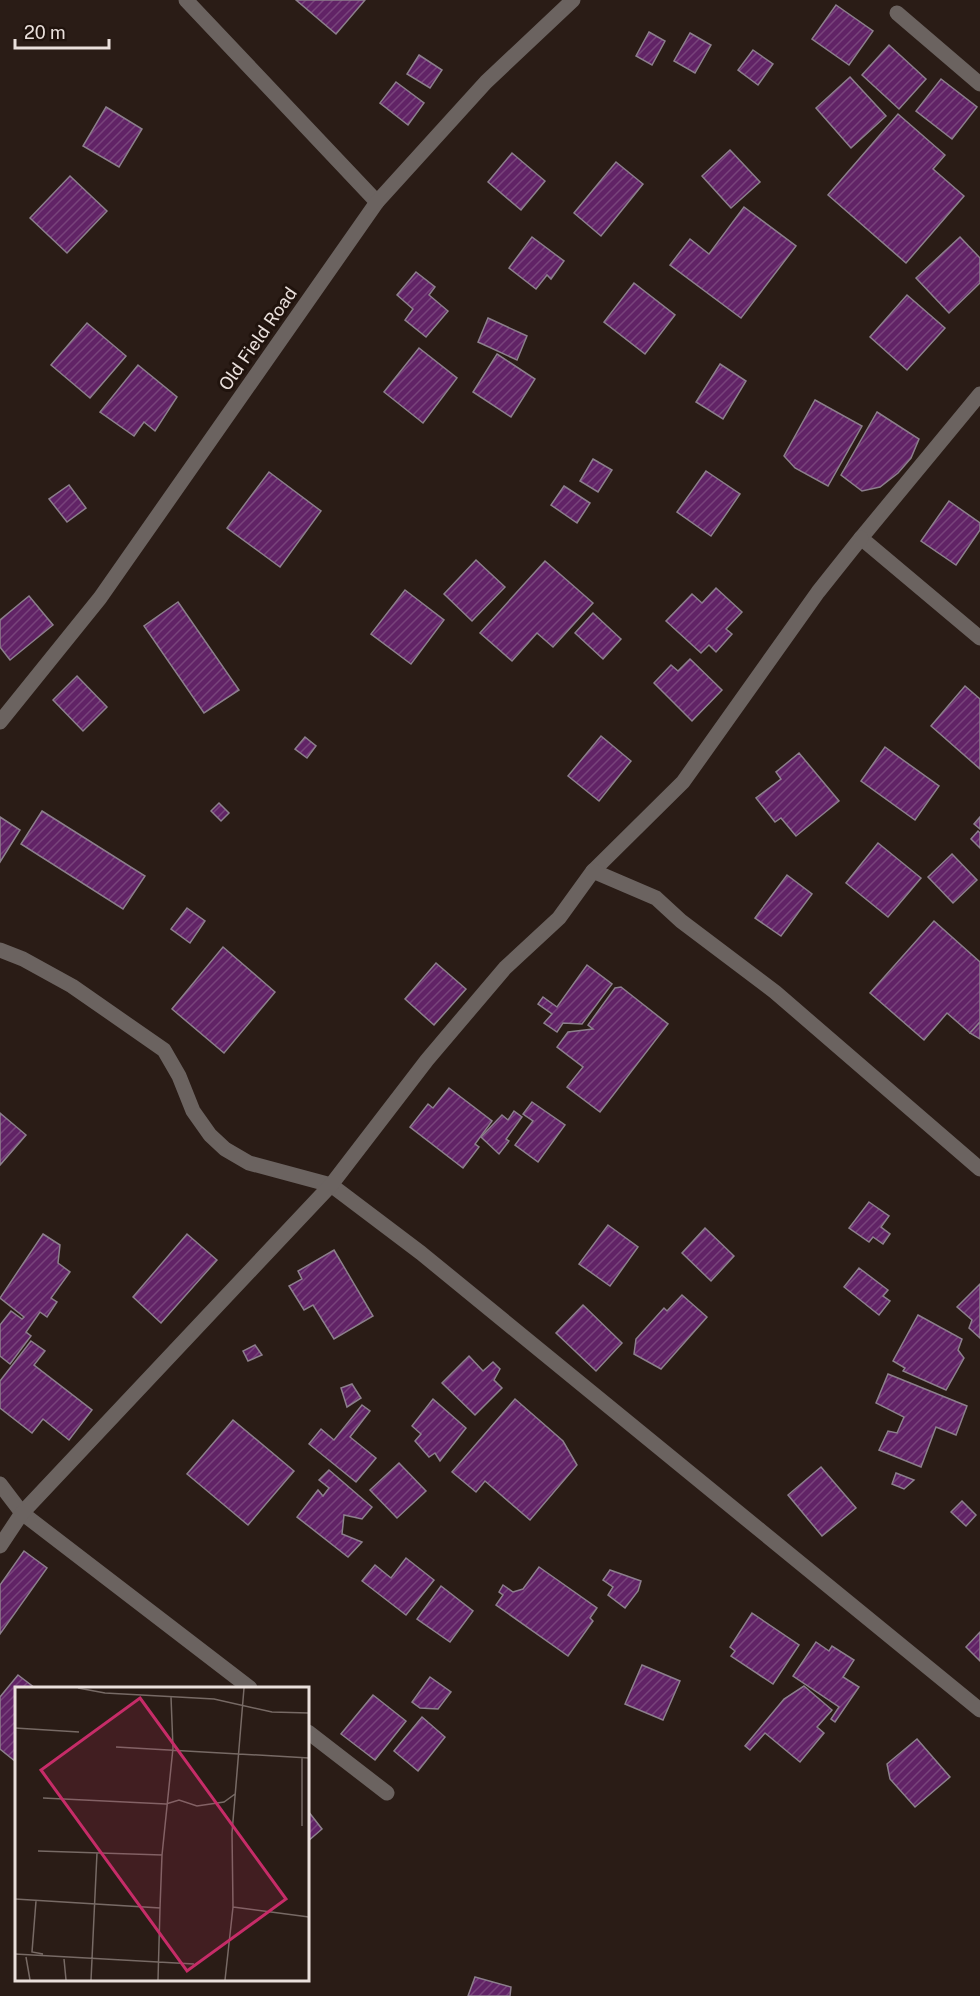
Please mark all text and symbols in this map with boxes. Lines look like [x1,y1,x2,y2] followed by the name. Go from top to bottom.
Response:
[15,12,110,50] scale bar
[24,22,66,43] text: 20 m
[214,283,301,394] street label: Old Field Road
[15,1687,309,1981] inset map

